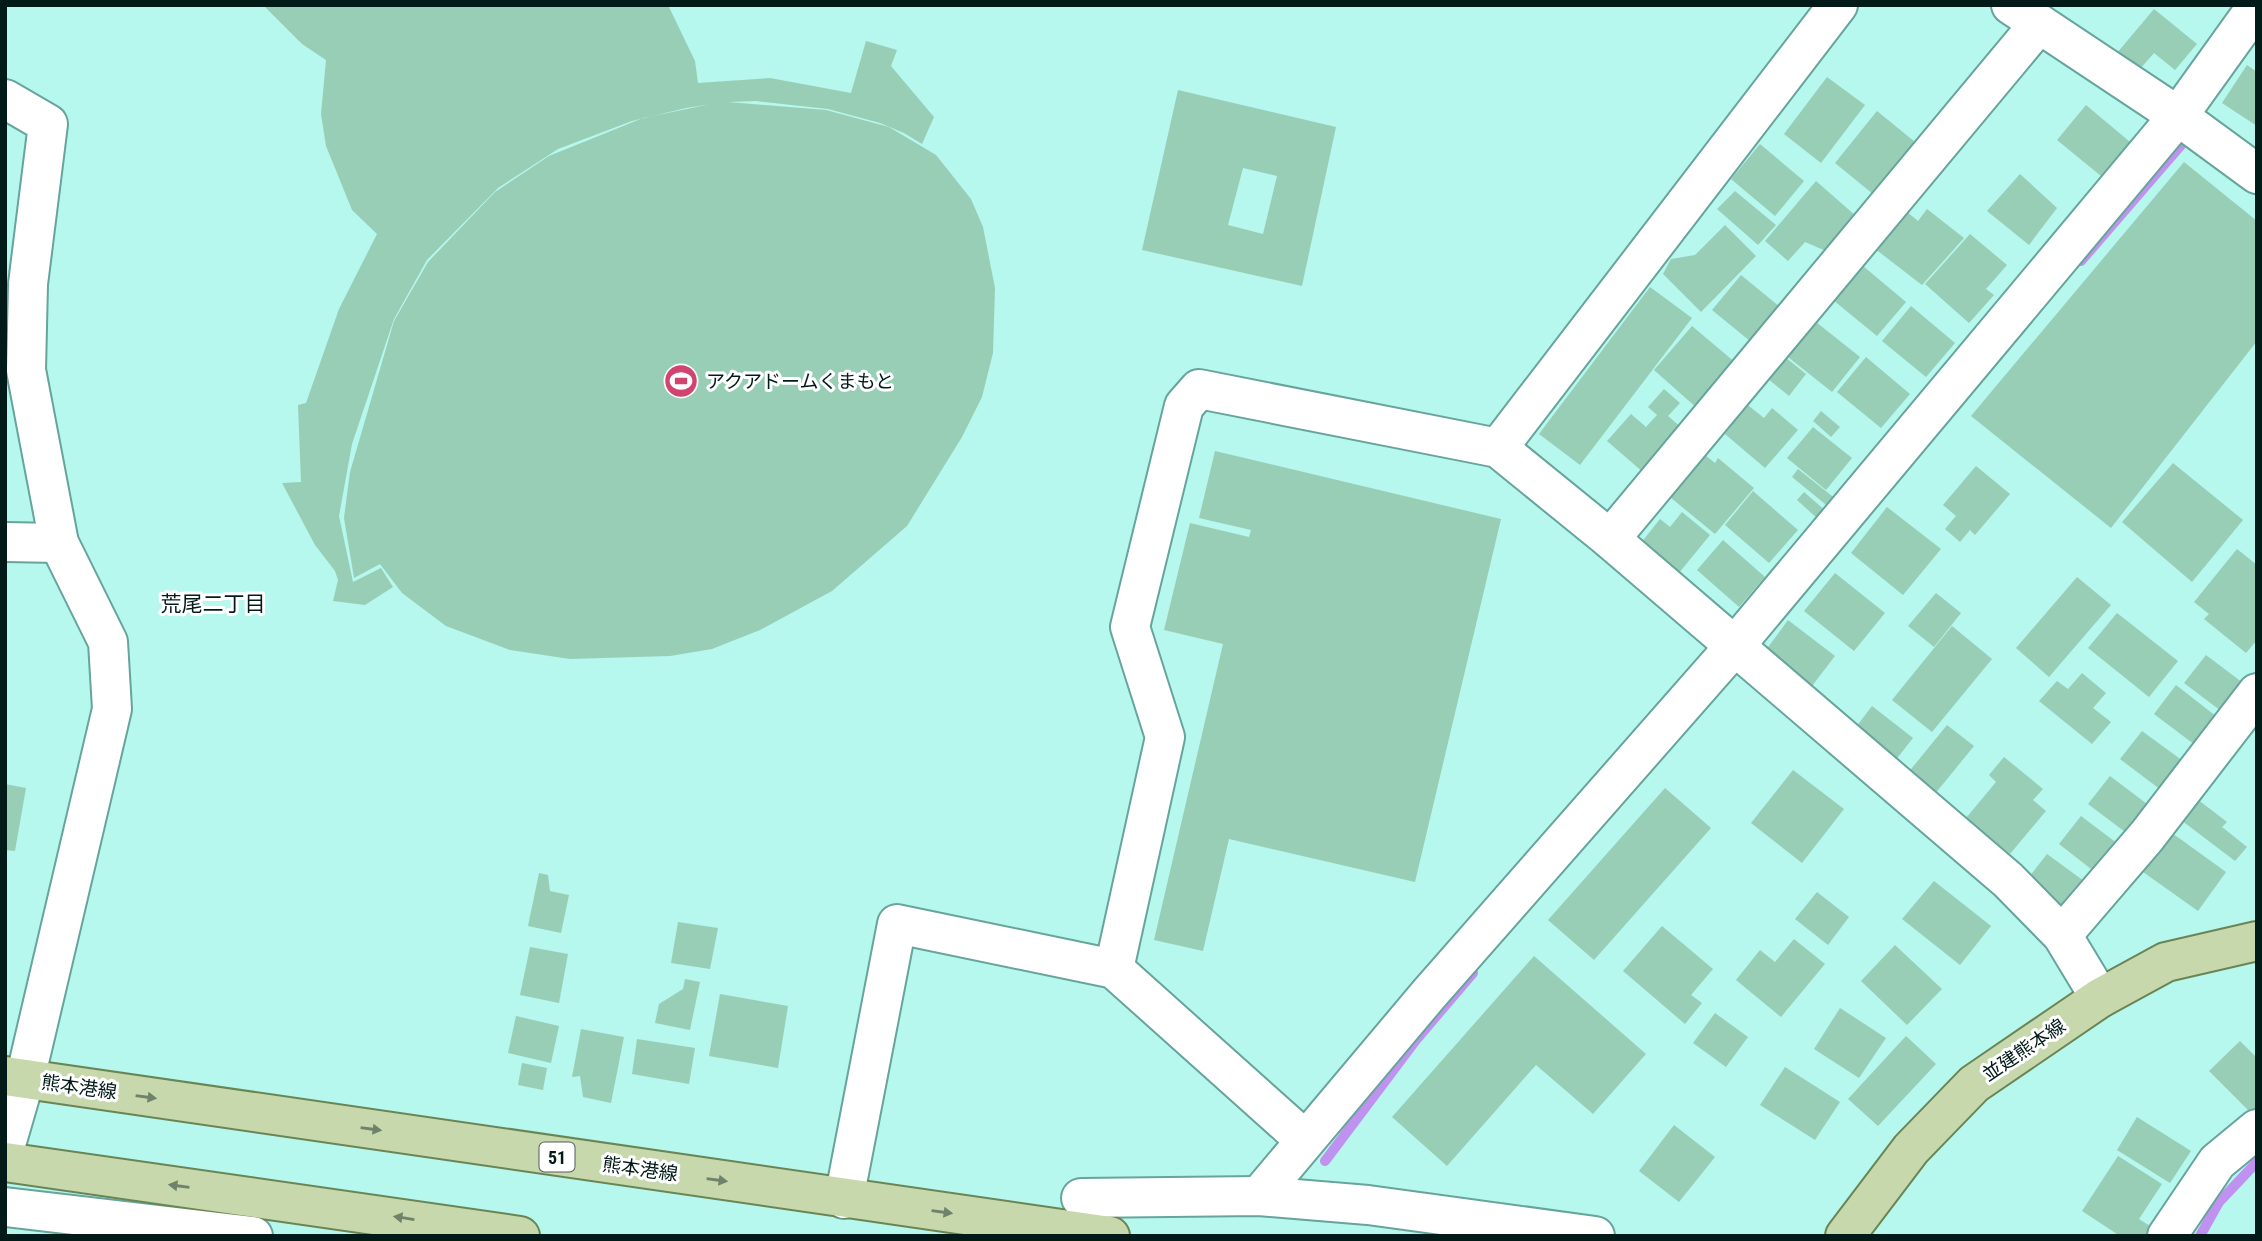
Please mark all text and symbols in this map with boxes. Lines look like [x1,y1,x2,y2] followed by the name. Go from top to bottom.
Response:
[662,362,700,400] sports icon: アクアドームくまもと
[706,370,894,393] place label: アクアドームくまもと
[161,592,266,616] district label: 荒尾二丁目
[1978,1014,2070,1086] street label: 並建熊本線
[40,1070,118,1104] street label: 熊本港線
[135,1091,157,1102] one-way arrow
[360,1124,382,1135] one-way arrow
[540,1142,574,1172] road number: 51
[601,1152,679,1186] street label: 熊本港線
[706,1175,728,1186] one-way arrow
[168,1181,190,1192] one-way arrow
[931,1207,953,1218] one-way arrow
[393,1213,415,1224] one-way arrow

